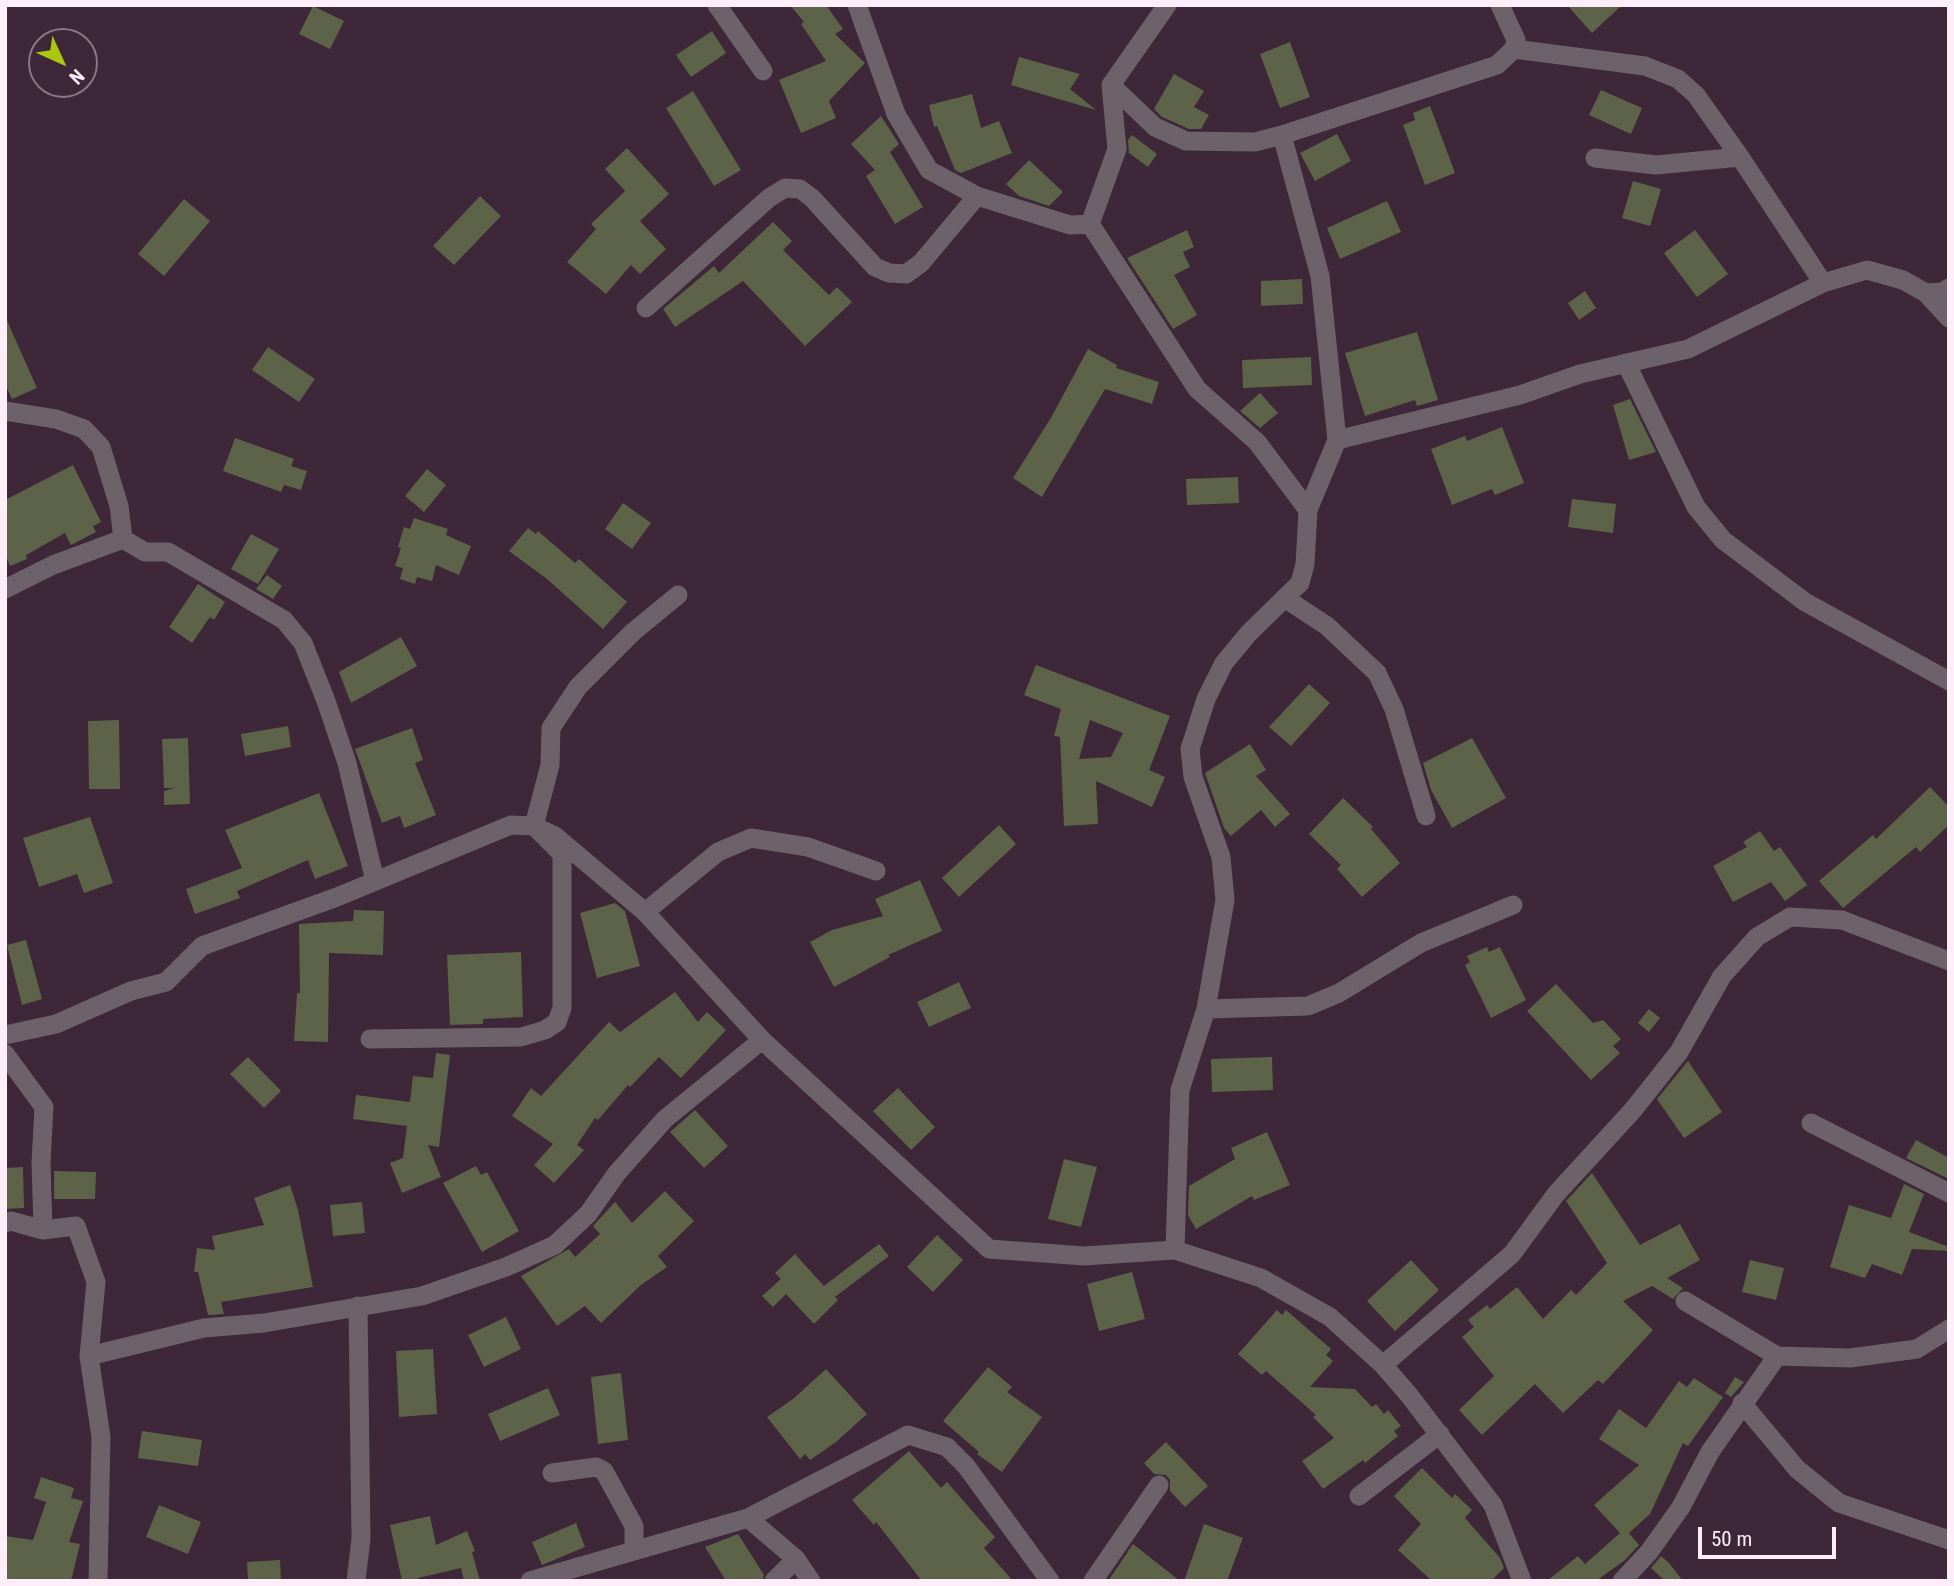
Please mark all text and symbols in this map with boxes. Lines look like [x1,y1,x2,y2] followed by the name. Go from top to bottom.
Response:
[28,28,98,98] north arrow
[65,65,89,89] text: N
[1702,1512,1840,1556] scale bar
[1711,1527,1752,1551] text: 50 m

